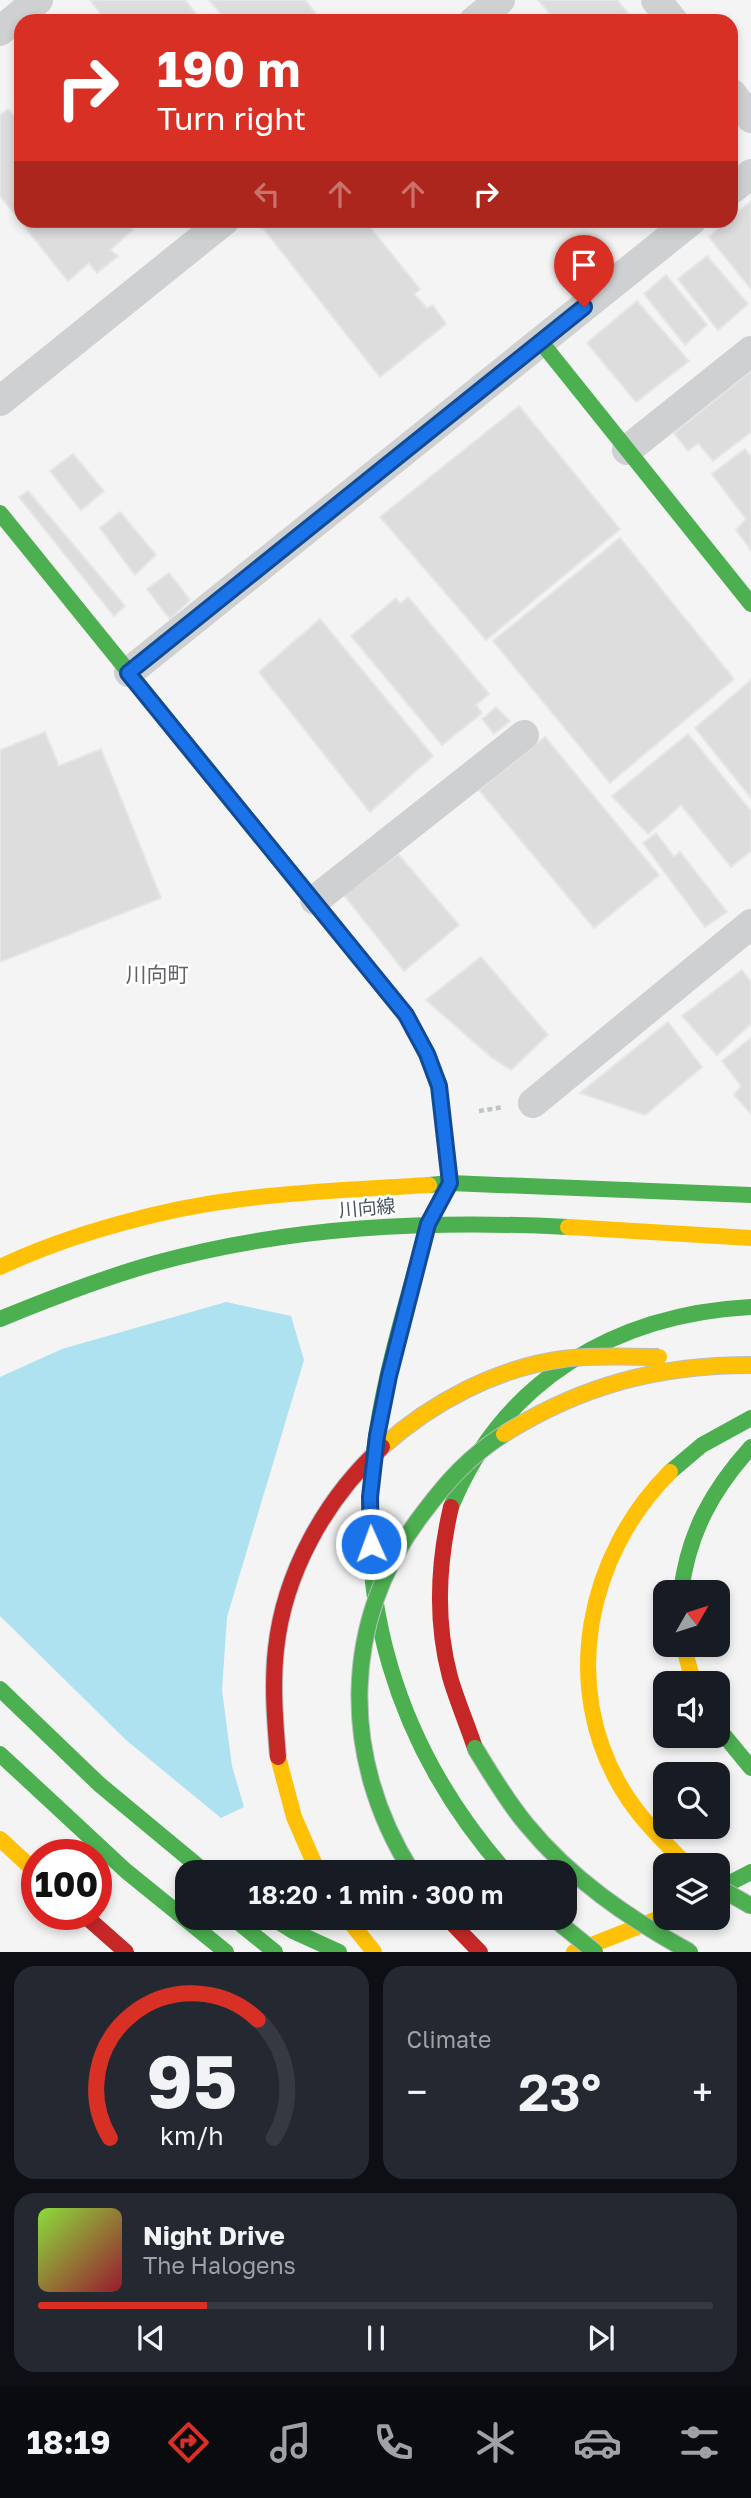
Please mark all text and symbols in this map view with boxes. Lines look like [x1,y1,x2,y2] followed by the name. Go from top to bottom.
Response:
[157,39,300,98] text: 190 m
[42,42,133,133] icon: right
[157,99,306,137] text: Turn right
[248,175,286,213] icon: left
[321,175,359,213] icon: ahead
[394,175,432,213] icon: ahead
[467,175,505,213] icon: right
[554,235,614,307] pin
[565,246,603,284] icon: arrive
[126,961,189,987] district label: 川向町
[338,1193,396,1221] street label: 川向線
[334,1507,408,1581] position arrow
[653,1580,730,1657] north arrow
[653,1580,730,1930] map controls
[653,1671,730,1748] button: sound
[653,1762,730,1839] button: search
[21,1839,112,1930] speed limit sign: 100
[653,1853,730,1930] button: layers
[248,1879,504,1910] text: 18:20 · 1 min · 300 m
[407,2025,491,2053] text: Climate
[146,2038,237,2125] text: 95
[518,2060,601,2122] text: 23°
[407,2069,427,2114] text: −
[692,2069,713,2114] text: +
[159,2120,223,2151] text: km/h
[143,2220,285,2251] text: Night Drive
[143,2251,296,2279] text: The Halogens
[132,2319,170,2357] icon: previous
[357,2319,395,2357] icon: pause
[582,2319,620,2357] icon: next
[164,2418,213,2467] icon: directions
[266,2418,315,2467] icon: music
[369,2418,418,2467] icon: phone
[471,2418,520,2467] icon: climate
[573,2418,622,2467] icon: car
[675,2418,724,2467] icon: filters
[27,2423,111,2461] text: 18:19

